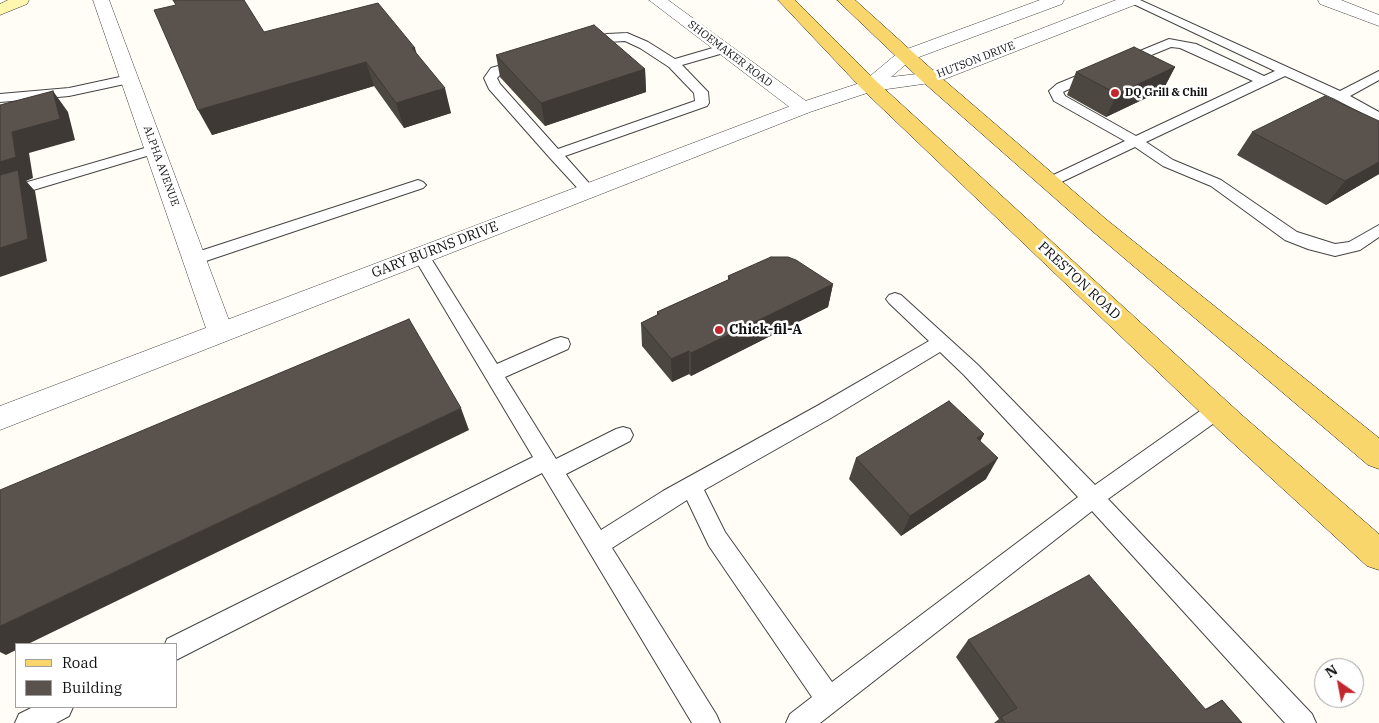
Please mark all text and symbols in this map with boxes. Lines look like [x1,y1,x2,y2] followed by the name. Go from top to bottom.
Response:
[685,18,775,90] street label: SHOEMAKER ROAD
[935,39,1017,81] street label: HUTSON DRIVE
[1125,86,1208,100] place label: DQ Grill & Chill
[1109,87,1121,99] marker: DQ Grill & Chill
[140,124,182,208] street label: ALPHA AVENUE
[369,218,501,282] street label: GARY BURNS DRIVE
[1034,238,1124,324] street label: PRESTON ROAD
[729,322,802,338] place label: Chick-fil-A
[713,324,725,336] marker: Chick-fil-A
[15,643,178,708] legend
[62,653,98,672] text: Road
[1314,658,1364,708] north arrow
[1322,661,1341,682] text: N
[62,678,122,697] text: Building

